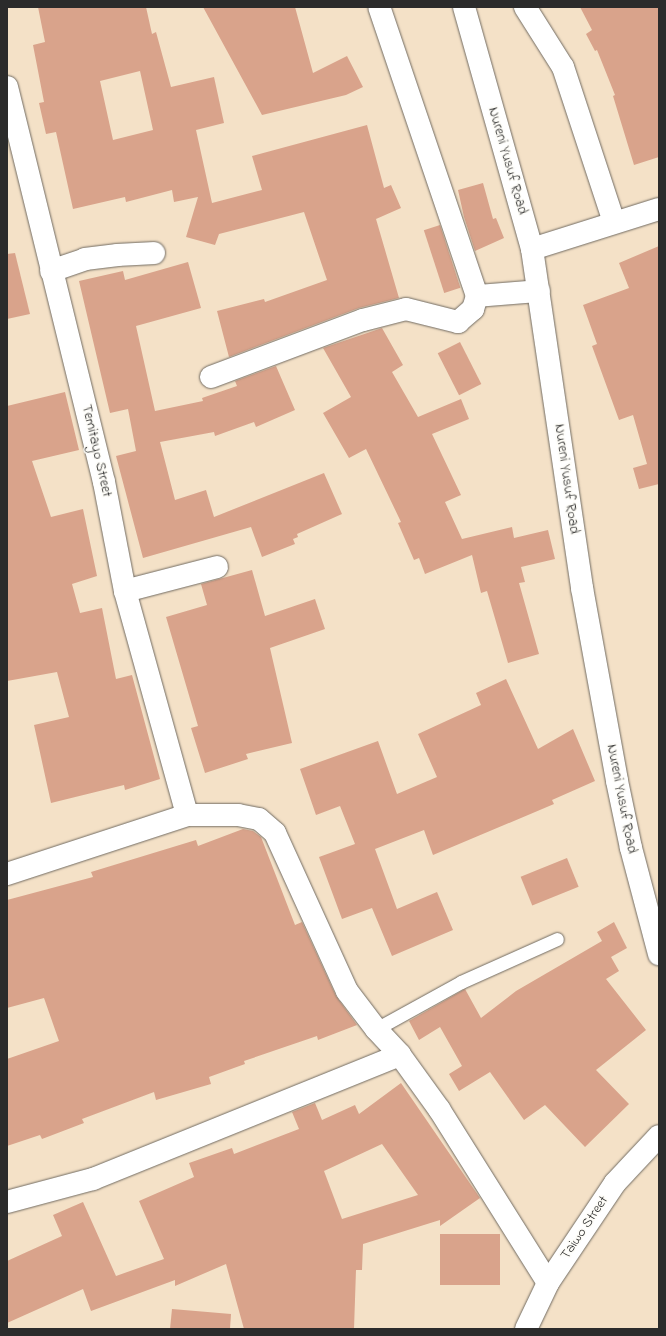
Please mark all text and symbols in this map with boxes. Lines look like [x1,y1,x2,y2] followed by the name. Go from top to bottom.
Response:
[484,105,530,217] street label: Nureni Yusuf Road
[77,403,115,499] street label: Temitayo Street
[550,423,582,535] street label: Nureni Yusuf Road
[602,743,640,855] street label: Nureni Yusuf Road
[558,1193,612,1263] street label: Taiwo Street

